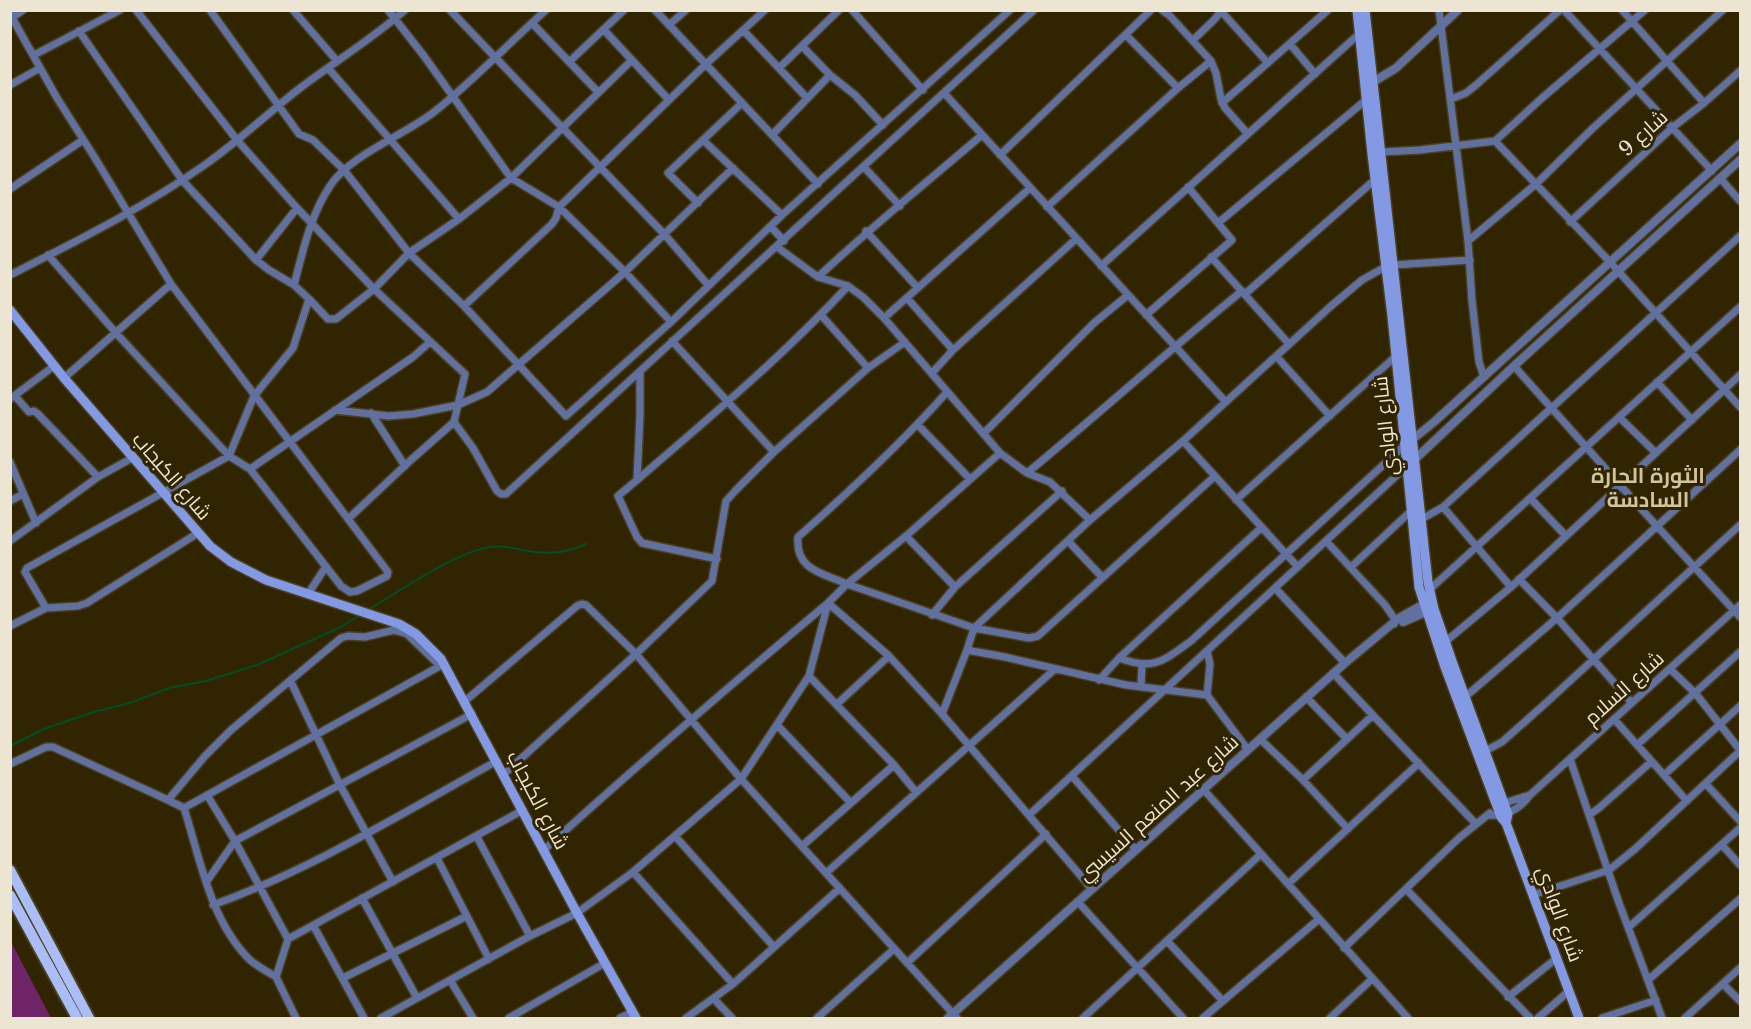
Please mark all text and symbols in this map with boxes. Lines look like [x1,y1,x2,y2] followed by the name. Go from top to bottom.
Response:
[1614,105,1674,163] street label: شارع 9
[1368,375,1406,477] street label: شارع الوادي
[126,427,217,526] street label: شارع الكبجاب
[1591,463,1705,513] district label: الثورة الحارة السادسة
[1579,646,1670,731] street label: شارع السلام
[1073,730,1245,889] street label: شارع عبد المنعم السيسي
[500,747,574,854] street label: شارع الكبجاب
[1528,863,1588,966] street label: شارع الوادي

